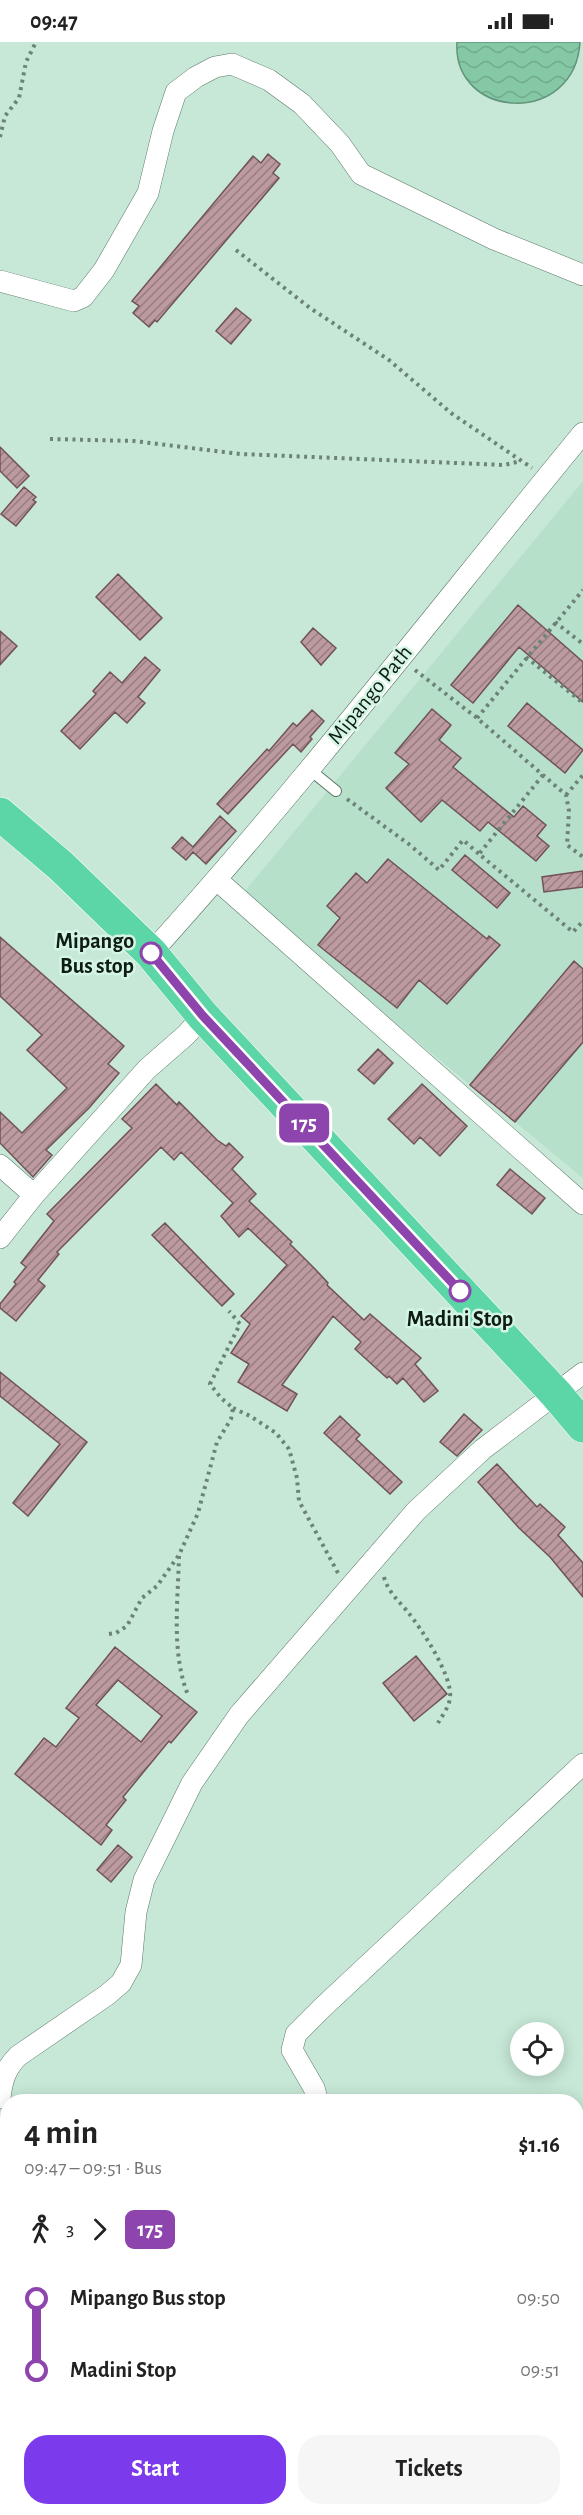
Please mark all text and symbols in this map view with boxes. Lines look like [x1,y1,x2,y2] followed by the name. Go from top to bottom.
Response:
[30,10,78,32] text: 09:47
[324,641,416,748] street label: Mipango Path
[56,930,134,977] place label: Mipango Bus stop
[140,942,162,964] marker: Mipango Bus stop
[270,1104,338,1142] line badge: 175
[291,1113,317,1134] text: 175
[449,1280,471,1302] marker: Madini Stop
[407,1308,513,1330] place label: Madini Stop
[510,2022,564,2076] map controls
[510,2022,564,2076] button: locate
[24,2117,98,2150] text: 4 min
[519,2134,560,2156] text: $1.16
[24,2158,162,2178] text: 09:47 – 09:51 · Bus
[24,2213,57,2246] icon: walk
[83,2213,116,2246] icon: forward
[66,2219,74,2239] text: 3
[137,2219,163,2240] text: 175
[70,2287,226,2309] text: Mipango Bus stop
[517,2288,560,2308] text: 09:50
[70,2359,176,2381] text: Madini Stop
[520,2360,560,2380] text: 09:51
[24,2435,286,2504] button: Start
[298,2435,560,2504] button: Tickets

